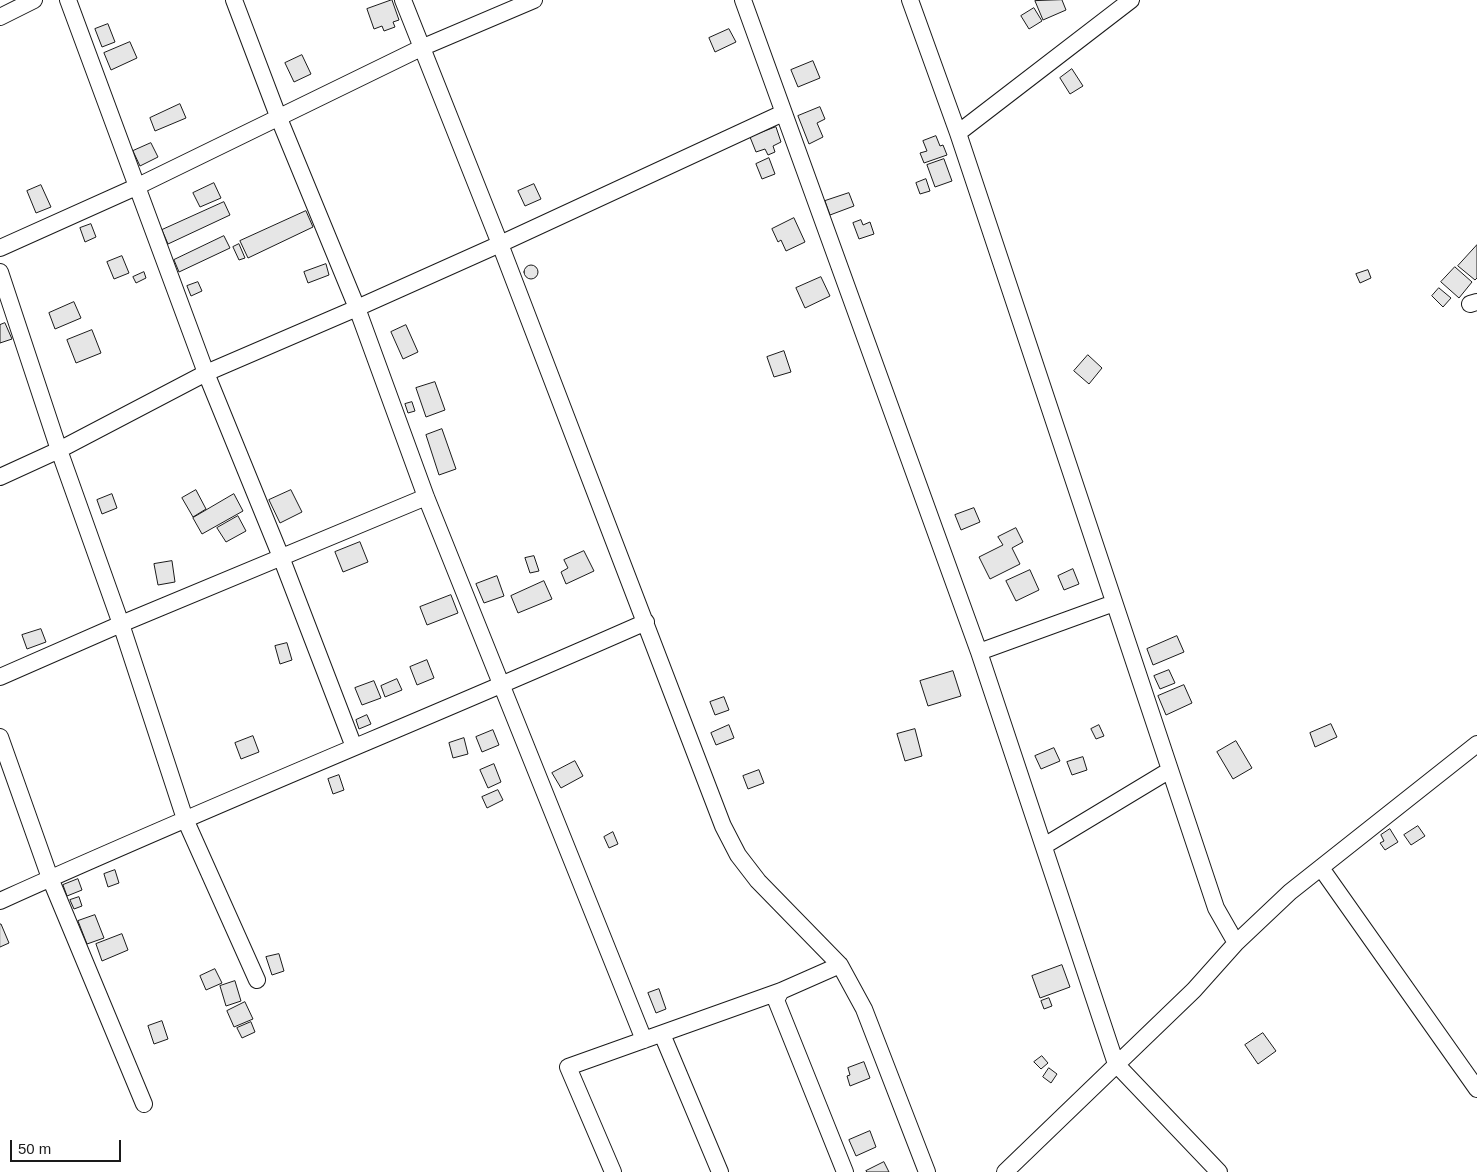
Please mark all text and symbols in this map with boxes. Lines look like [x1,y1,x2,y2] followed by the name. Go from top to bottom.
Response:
[12,1130,124,1162] scale bar
[18,1140,51,1157] text: 50 m

